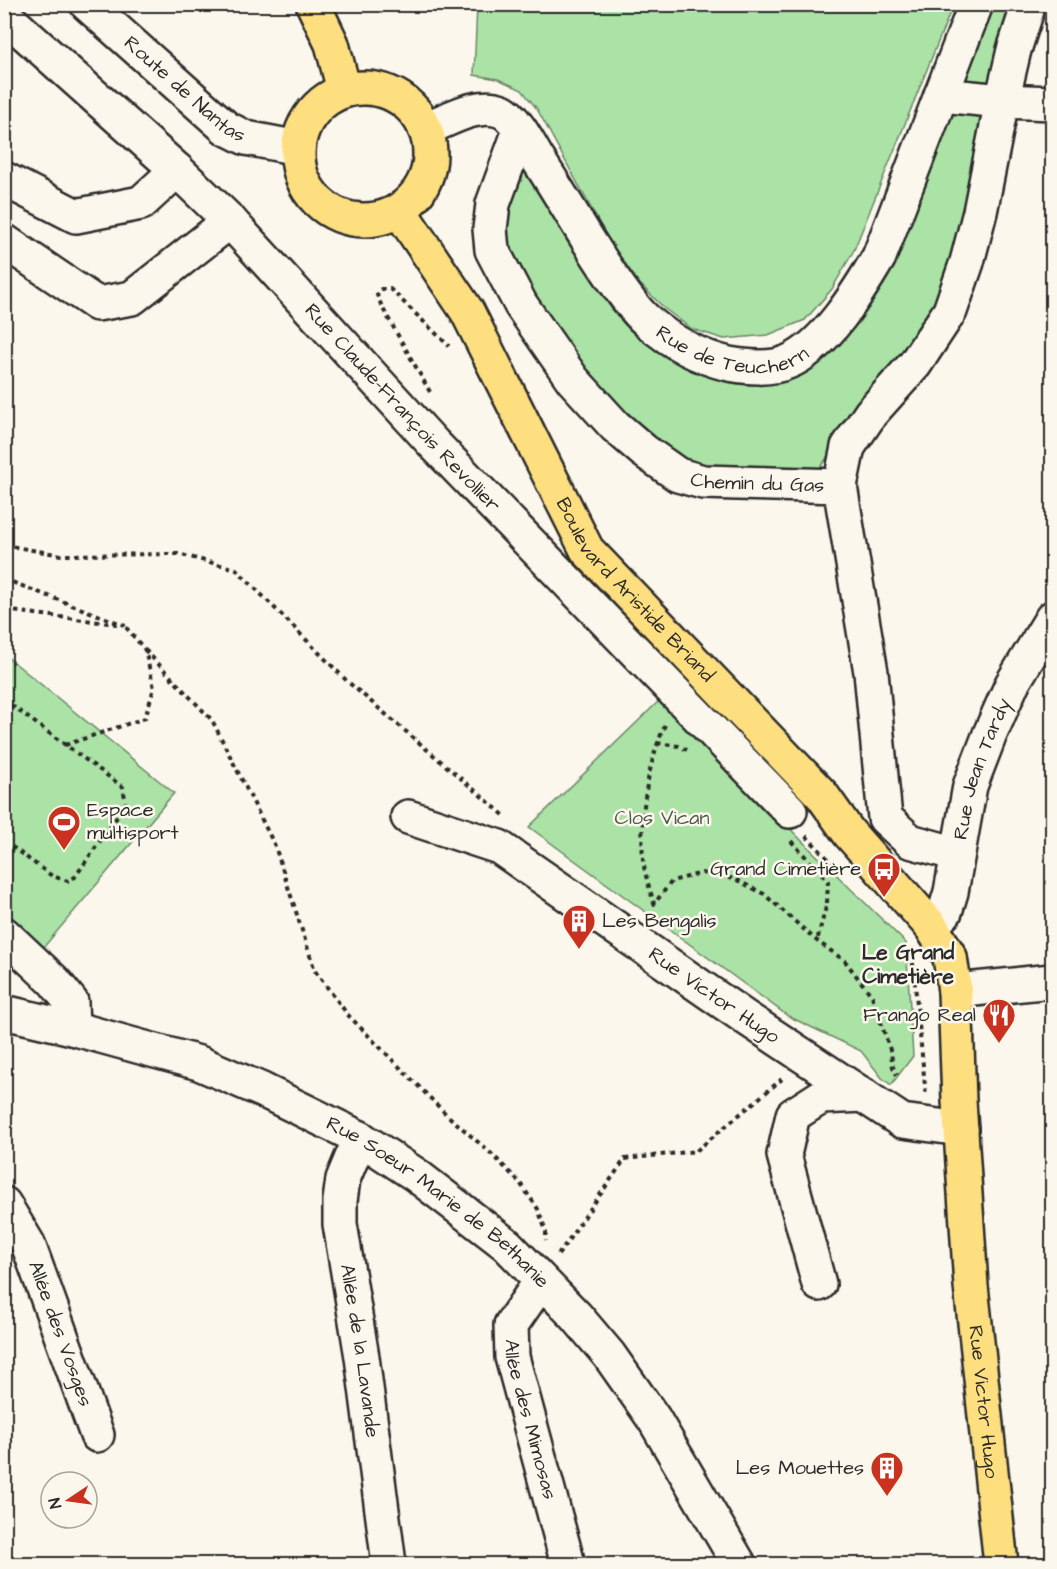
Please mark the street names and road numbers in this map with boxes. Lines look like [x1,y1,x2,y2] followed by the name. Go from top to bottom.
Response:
[118,29,250,150] street label: Route de Nantas
[298,297,507,518] street label: Rue Claude-François Revollier
[650,319,814,381] street label: Rue de Teuchern
[687,465,825,500] street label: Chemin du Gas
[549,493,721,689] street label: Boulevard Aristide Briand
[947,694,1019,842] street label: Rue Jean Tardy
[643,940,785,1050] street label: Rue Victor Hugo
[322,1110,556,1295] street label: Rue Soeur Marie de Bethanie
[21,1257,100,1410] street label: Allée des Vosges
[333,1262,386,1439] street label: Allée de la Lavande
[961,1324,1006,1480] street label: Rue Victor Hugo
[497,1339,564,1503] street label: Allée des Mimosas

